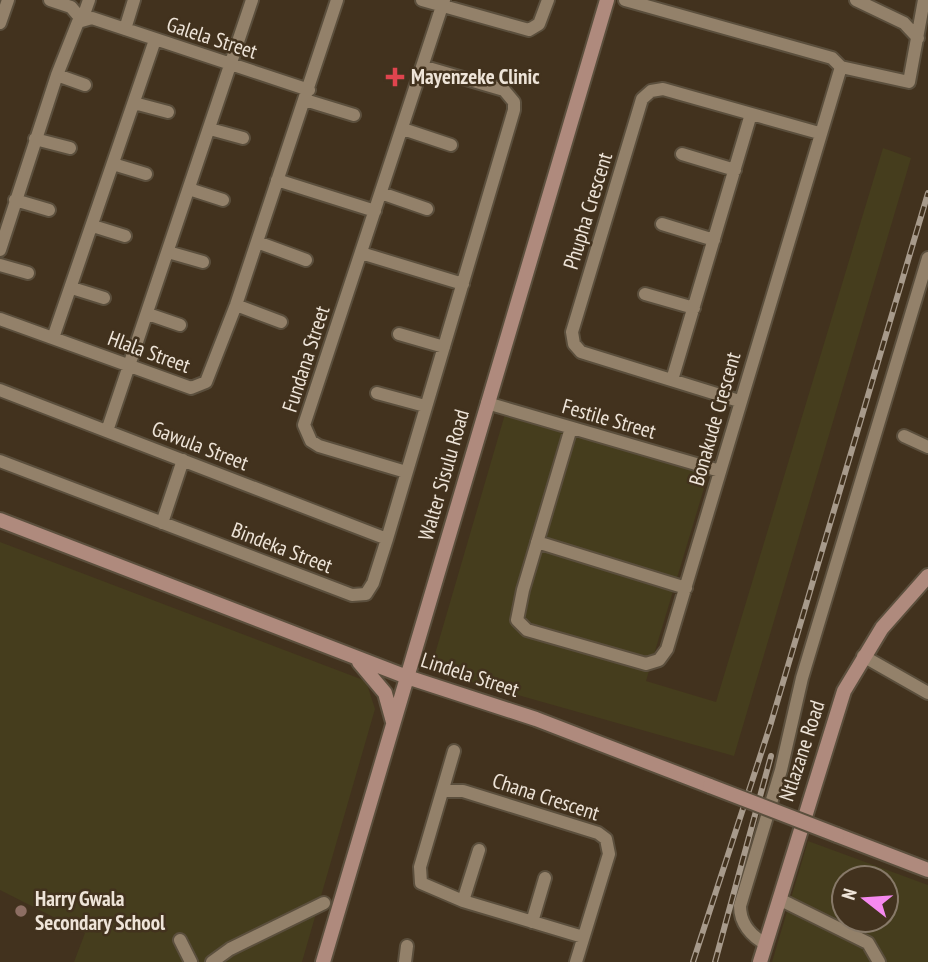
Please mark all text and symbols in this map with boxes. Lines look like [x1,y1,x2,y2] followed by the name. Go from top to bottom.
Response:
[164,10,261,65] street label: Galela Street
[411,63,540,90] place label: Mayenzeke Clinic
[385,67,405,87] marker: Mayenzeke Clinic
[557,149,618,273] street label: Phupha Crescent
[276,302,335,415] street label: Fundana Street
[104,324,194,379] street label: Hlala Street
[683,349,747,489] street label: Bonakude Crescent
[559,392,659,445] street label: Festile Street
[412,406,475,544] street label: Walter Sisulu Road
[148,415,253,476] street label: Gawula Street
[228,516,337,579] street label: Bindeka Street
[418,646,523,703] street label: Lindela Street
[773,697,831,805] street label: Ntlazane Road
[489,767,603,827] street label: Chana Crescent
[830,864,900,934] north arrow
[35,885,166,936] place label: Harry Gwala Secondary School
[836,886,862,902] text: N
[13,903,29,919] marker: Harry Gwala Secondary School

